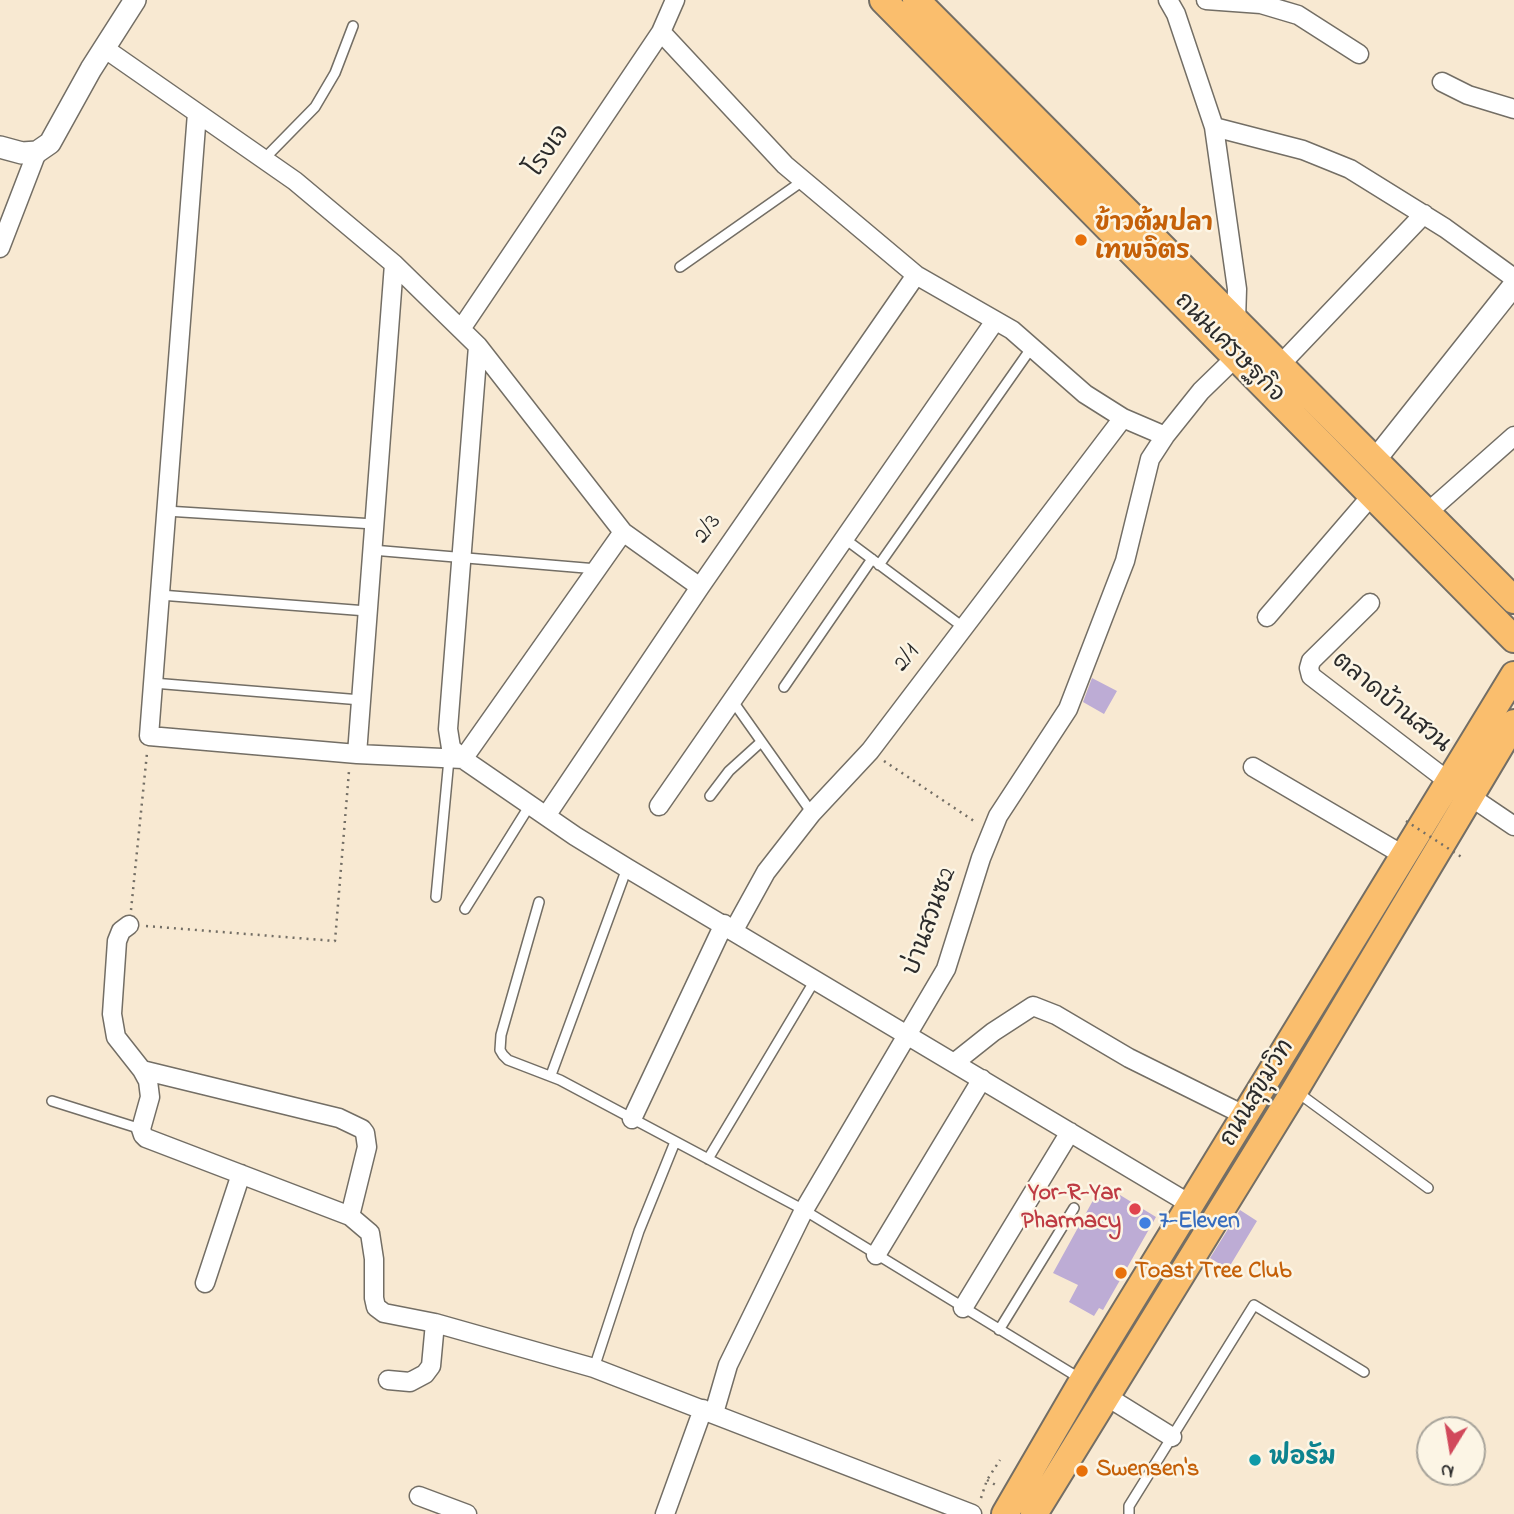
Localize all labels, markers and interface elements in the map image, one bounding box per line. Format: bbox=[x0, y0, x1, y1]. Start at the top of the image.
street label: โรงเจ bbox=[522, 121, 578, 183]
place label: ข้าวต้มปลา เทพจิตร bbox=[1095, 212, 1213, 268]
marker: ข้าวต้มปลา เทพจิตร bbox=[1073, 232, 1089, 248]
street label: ถนนเศรษฐกิจ bbox=[1167, 288, 1289, 410]
street label: 2/3 bbox=[689, 510, 729, 550]
street label: 2/1 bbox=[888, 640, 928, 678]
street label: ตลาดบ้านสวน bbox=[1325, 647, 1455, 761]
street label: บ่านสวนซ2 bbox=[899, 865, 965, 979]
street label: ถนนสุขุมวิท bbox=[1216, 1035, 1302, 1153]
place label: Yor-R-Yar Pharmacy bbox=[1021, 1181, 1121, 1237]
marker: Yor-R-Yar Pharmacy bbox=[1127, 1201, 1143, 1217]
place label: 7-Eleven bbox=[1159, 1209, 1240, 1237]
marker: 7-Eleven bbox=[1137, 1215, 1153, 1231]
place label: Toast Tree Club bbox=[1135, 1259, 1292, 1287]
marker: Toast Tree Club bbox=[1113, 1265, 1129, 1281]
north arrow bbox=[1416, 1416, 1486, 1486]
place label: ฟอรัม bbox=[1269, 1446, 1336, 1474]
marker: ฟอรัม bbox=[1247, 1452, 1263, 1468]
text: N bbox=[1438, 1456, 1456, 1485]
place label: Swensen's bbox=[1096, 1457, 1199, 1485]
marker: Swensen's bbox=[1074, 1463, 1090, 1479]

